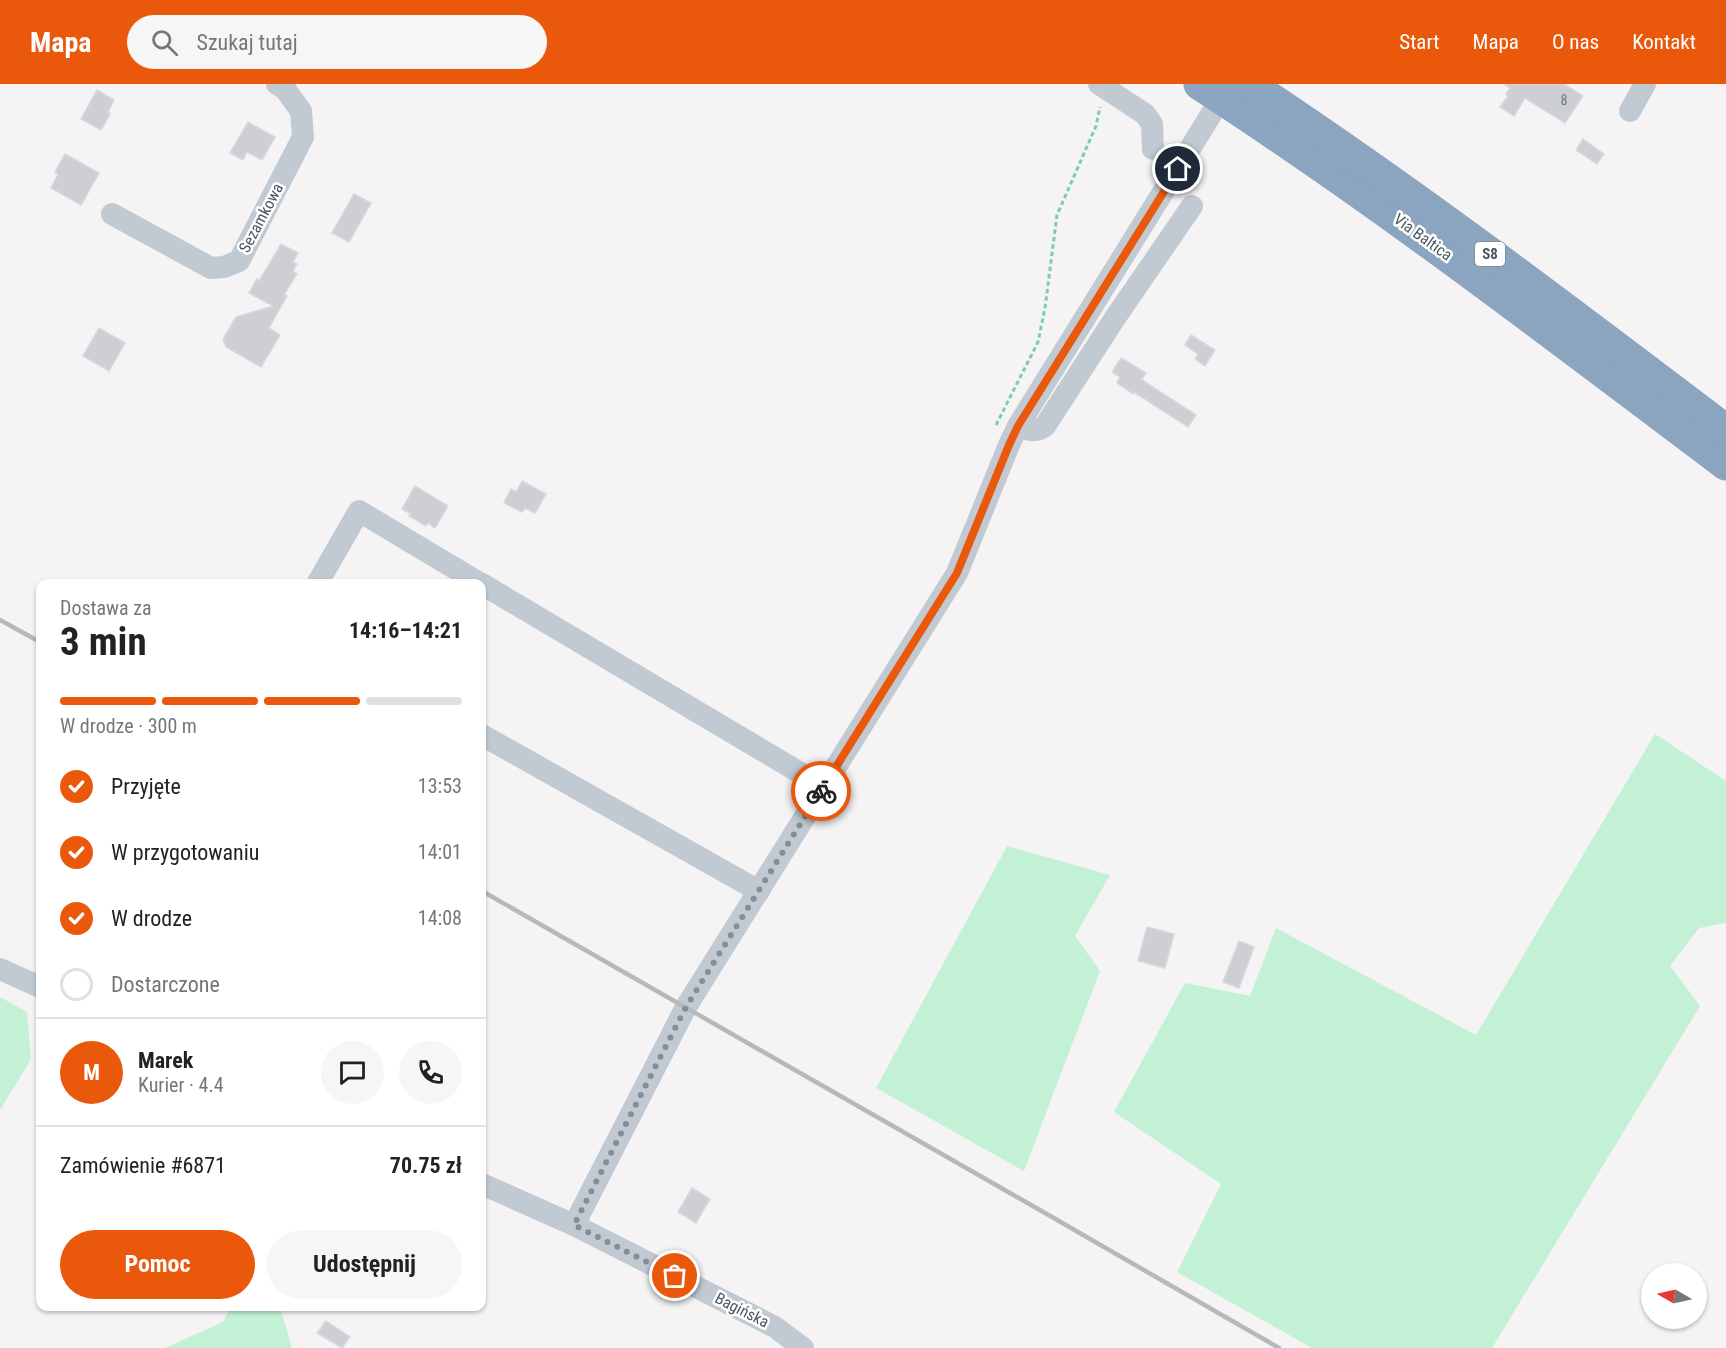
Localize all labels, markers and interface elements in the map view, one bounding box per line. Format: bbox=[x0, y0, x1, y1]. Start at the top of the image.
search box bbox=[127, 15, 547, 69]
text: Mapa bbox=[30, 26, 91, 59]
icon: search bbox=[148, 26, 181, 59]
text: Szukaj tutaj bbox=[196, 30, 298, 55]
text: Start bbox=[1399, 30, 1440, 54]
text: Mapa bbox=[1473, 30, 1519, 54]
text: O nas bbox=[1552, 30, 1599, 54]
text: Kontakt bbox=[1632, 30, 1696, 54]
house number: 8 bbox=[1561, 92, 1568, 108]
pin bbox=[1152, 143, 1203, 194]
icon: home bbox=[1161, 152, 1194, 185]
street label: Sezamkowa bbox=[235, 180, 287, 256]
street label: Via Baltica bbox=[1390, 209, 1456, 265]
road number: S8 bbox=[1475, 242, 1505, 266]
text: Dostawa za bbox=[60, 596, 152, 620]
text: 14:16–14:21 bbox=[349, 618, 462, 643]
text: 3 min bbox=[60, 619, 147, 665]
text: W drodze · 300 m bbox=[60, 714, 197, 738]
courier bbox=[791, 761, 851, 821]
icon: check bbox=[60, 770, 93, 803]
text: Przyjęte bbox=[111, 774, 181, 799]
text: 13:53 bbox=[418, 774, 462, 798]
icon: bike bbox=[805, 775, 838, 808]
icon: check bbox=[60, 836, 93, 869]
text: W przygotowaniu bbox=[111, 840, 259, 865]
text: 14:01 bbox=[418, 840, 462, 864]
icon: check bbox=[60, 902, 93, 935]
text: W drodze bbox=[111, 906, 192, 931]
text: 14:08 bbox=[418, 906, 462, 930]
text: Dostarczone bbox=[111, 972, 220, 997]
button: chat bbox=[321, 1041, 384, 1104]
button: phone bbox=[399, 1041, 462, 1104]
text: Marek bbox=[138, 1048, 193, 1073]
text: M bbox=[83, 1060, 100, 1085]
text: Kurier · 4.4 bbox=[138, 1073, 224, 1097]
text: Zamówienie #6871 bbox=[60, 1153, 226, 1178]
text: 70.75 zł bbox=[390, 1153, 462, 1178]
button: Pomoc bbox=[60, 1230, 255, 1299]
button: Udostępnij bbox=[267, 1230, 462, 1299]
pin bbox=[649, 1250, 700, 1301]
icon: bag bbox=[658, 1259, 691, 1292]
north arrow bbox=[1641, 1263, 1707, 1329]
map controls bbox=[1641, 1263, 1707, 1329]
street label: Bagińska bbox=[712, 1288, 772, 1332]

